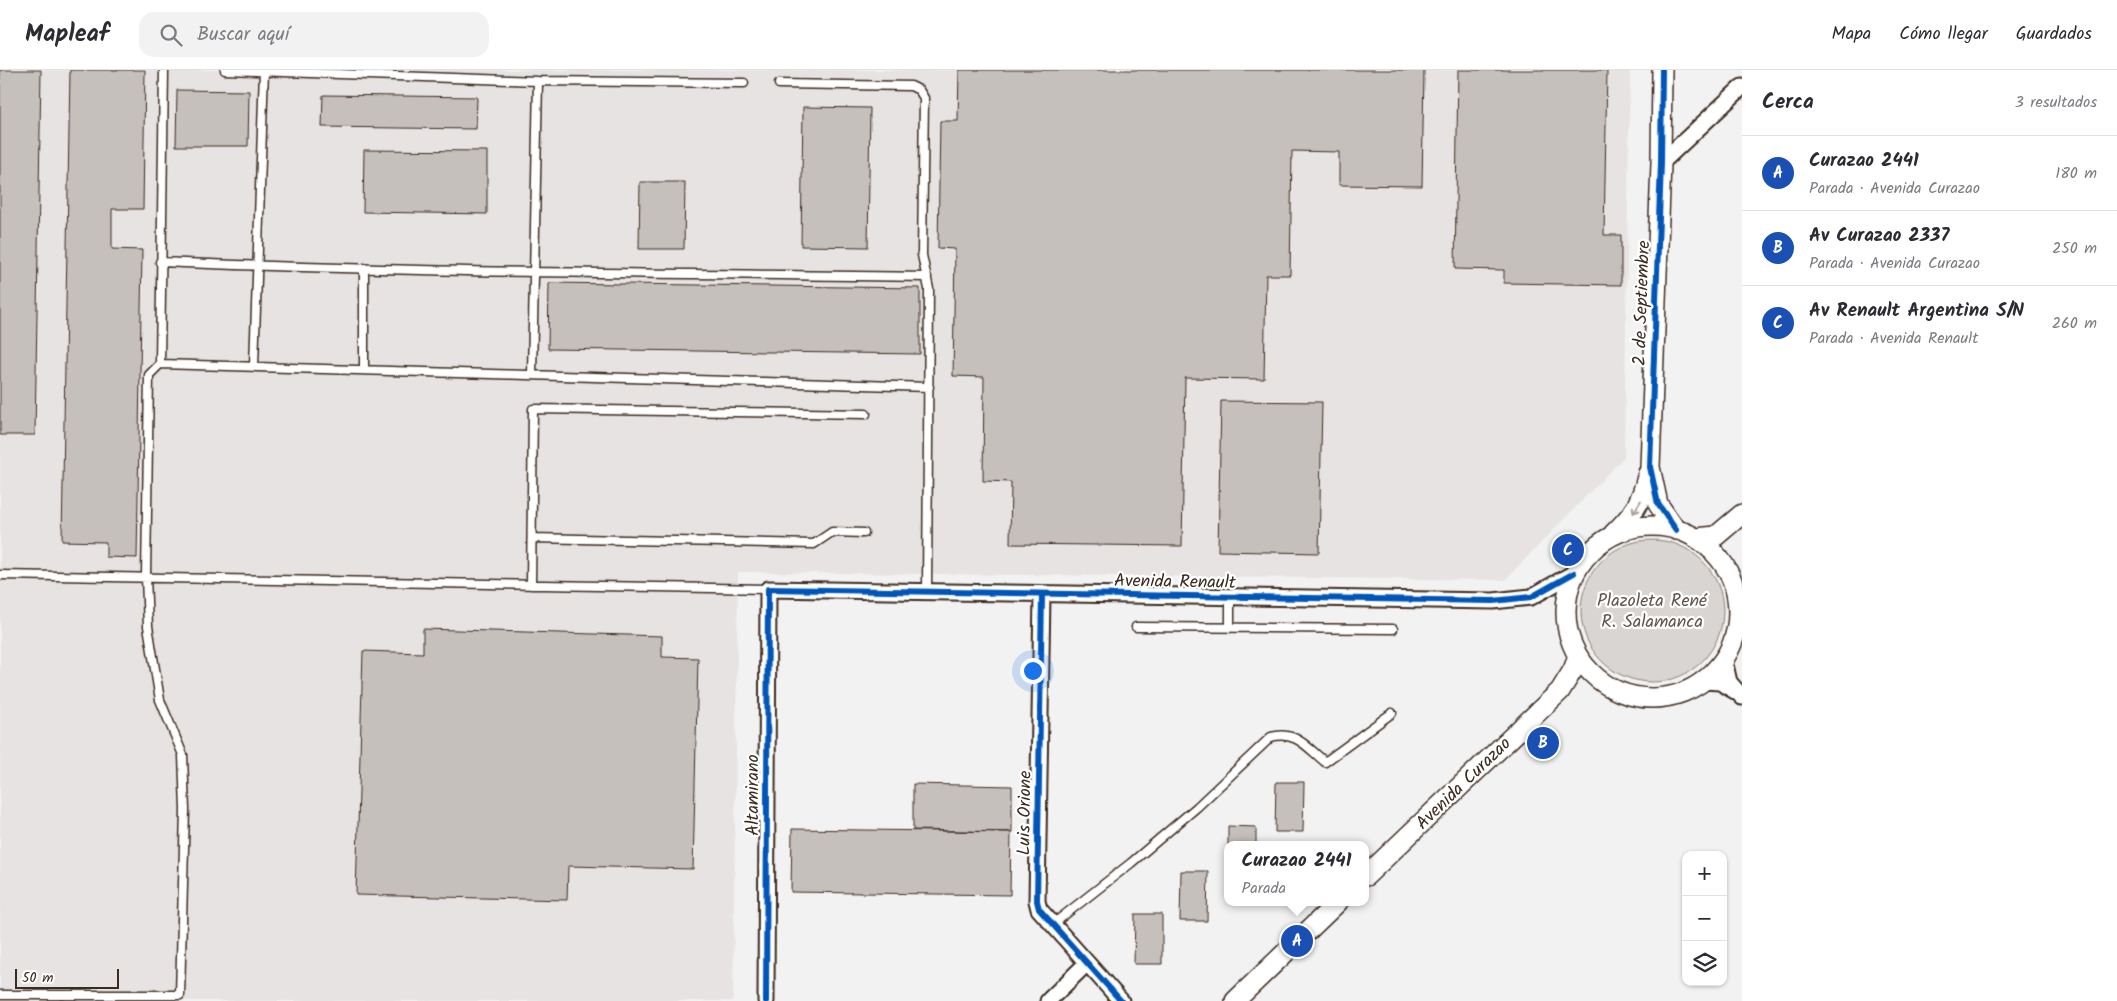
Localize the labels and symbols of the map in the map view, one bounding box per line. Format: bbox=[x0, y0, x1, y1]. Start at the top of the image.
street label: 2 de Septiembre bbox=[1626, 240, 1659, 366]
one-way arrow bbox=[1631, 499, 1641, 513]
pin: C bbox=[1552, 531, 1584, 569]
street label: Avenida Renault bbox=[1114, 567, 1237, 598]
park label: Plazoleta René R. Salamanca bbox=[1597, 587, 1708, 637]
your location bbox=[1020, 658, 1046, 684]
pin: B bbox=[1527, 724, 1559, 762]
street label: Avenida Curazao bbox=[1410, 731, 1519, 837]
street label: Altamirano bbox=[739, 754, 768, 836]
street label: Luis Orione bbox=[1010, 770, 1041, 856]
pin: A bbox=[1281, 922, 1313, 960]
scale bar bbox=[15, 966, 119, 989]

